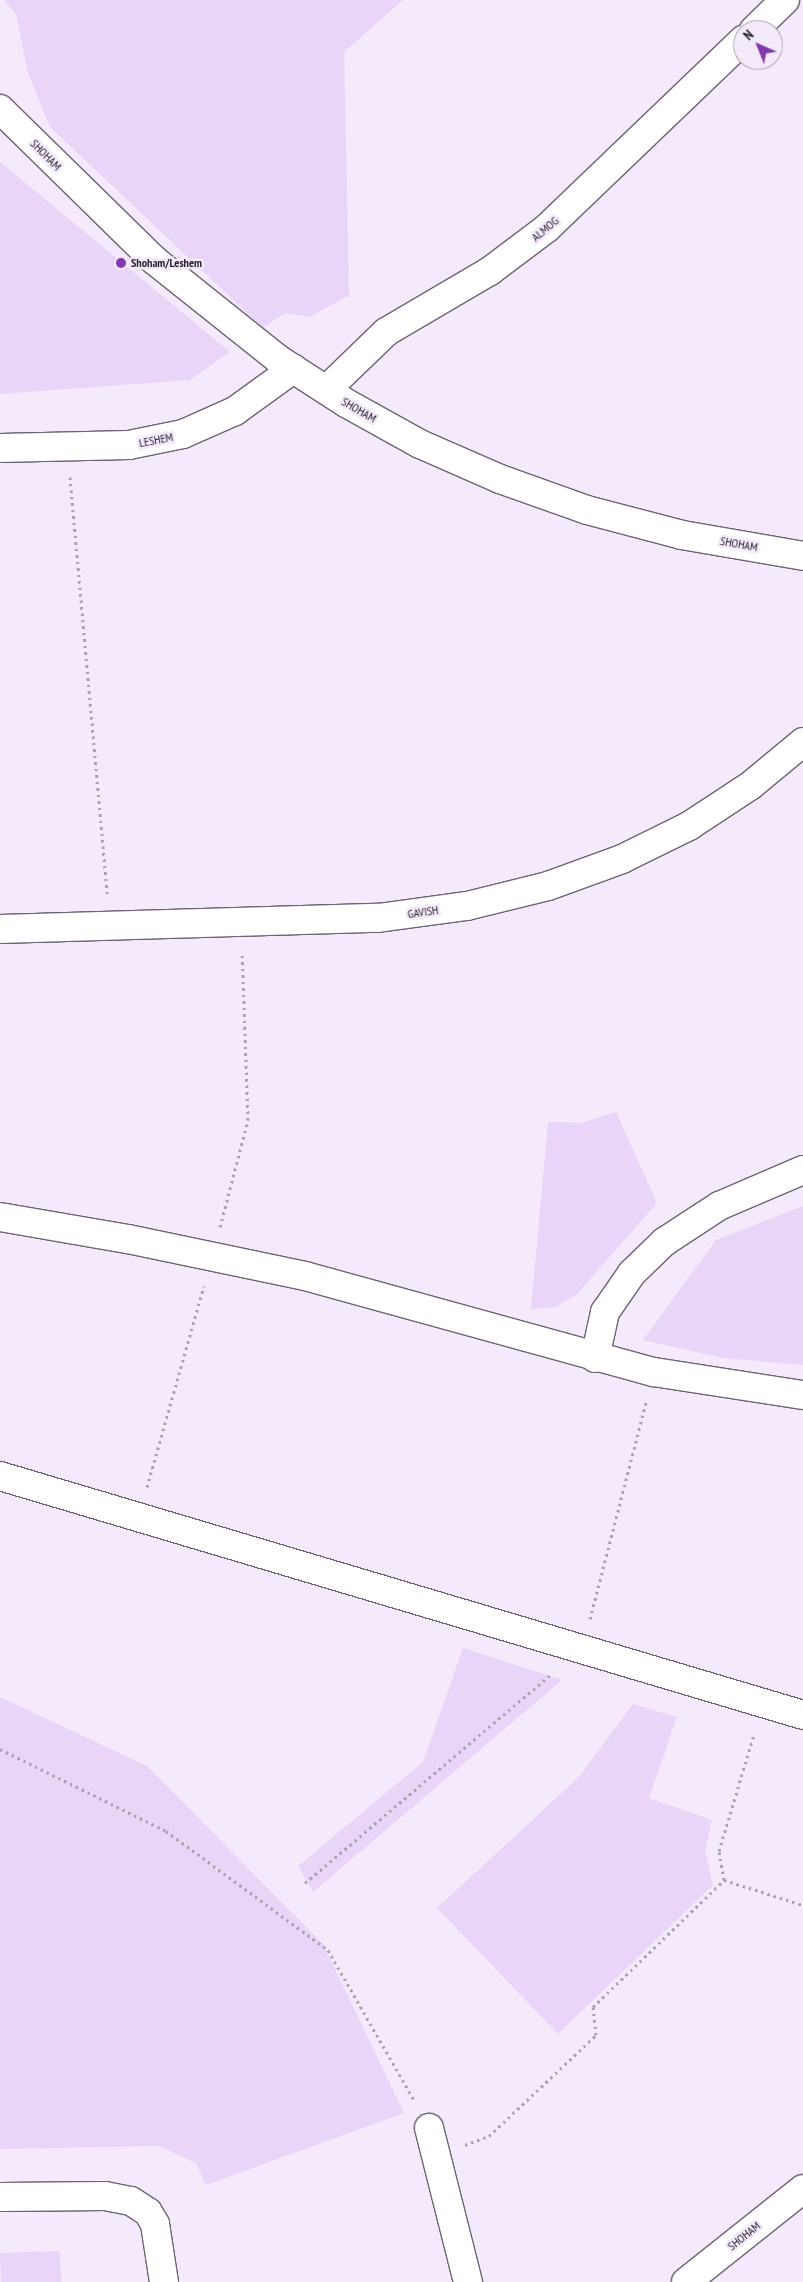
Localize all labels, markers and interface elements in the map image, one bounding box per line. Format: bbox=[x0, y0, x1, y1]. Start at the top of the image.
north arrow bbox=[733, 20, 783, 70]
text: N bbox=[739, 26, 757, 44]
street label: SHOHAM bbox=[28, 137, 64, 173]
street label: ALMOG bbox=[529, 214, 561, 244]
place label: Shoham/Leshem bbox=[131, 256, 202, 270]
marker: Shoham/Leshem bbox=[115, 257, 127, 269]
street label: SHOHAM bbox=[339, 394, 379, 426]
street label: LESHEM bbox=[138, 430, 174, 450]
street label: SHOHAM bbox=[719, 534, 759, 554]
street label: GAVISH bbox=[407, 903, 439, 921]
street label: SHOHAM bbox=[725, 2218, 763, 2254]

